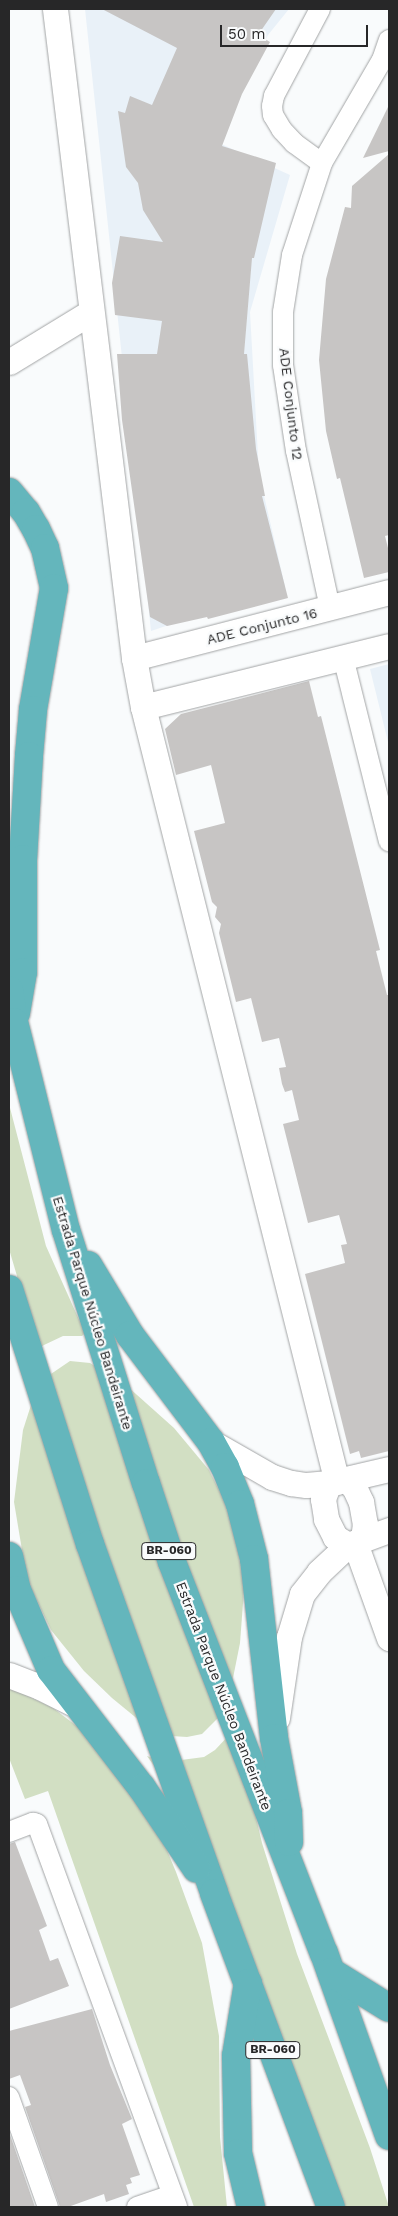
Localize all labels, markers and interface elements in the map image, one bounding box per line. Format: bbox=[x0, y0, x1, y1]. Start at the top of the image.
scale bar bbox=[223, 15, 370, 47]
text: 50 m bbox=[228, 25, 265, 43]
street label: ADE Conjunto 12 bbox=[276, 347, 306, 461]
street label: ADE Conjunto 16 bbox=[205, 604, 319, 648]
street label: Estrada Parque Núcleo Bandeirante bbox=[49, 1194, 137, 1432]
road number: BR-060 bbox=[140, 1542, 198, 1560]
street label: Estrada Parque Núcleo Bandeirante bbox=[172, 1579, 276, 1813]
road number: BR-060 bbox=[244, 2040, 302, 2060]

